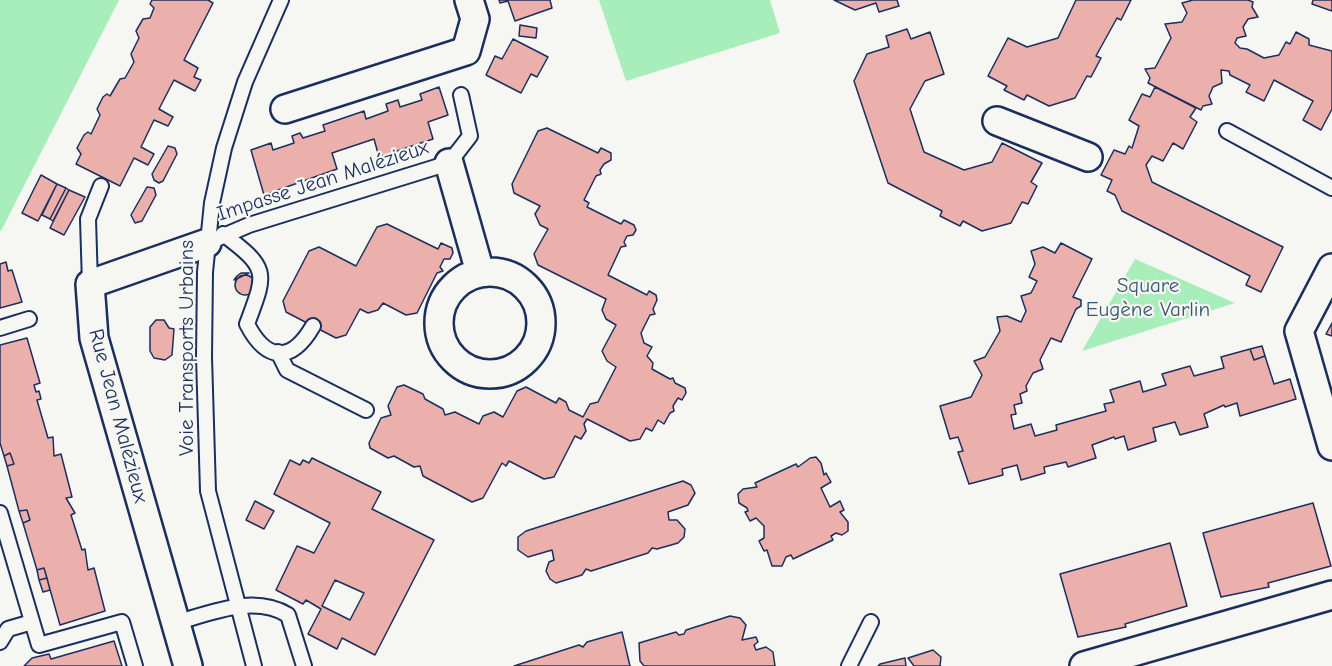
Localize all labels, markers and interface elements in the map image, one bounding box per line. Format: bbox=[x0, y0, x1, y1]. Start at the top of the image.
street label: Impasse Jean Malézieux bbox=[214, 135, 432, 227]
street label: Voie Transports Urbains bbox=[174, 240, 200, 456]
park label: Square Eugène Varlin bbox=[1086, 273, 1210, 323]
street label: Rue Jean Malézieux bbox=[83, 326, 153, 506]

